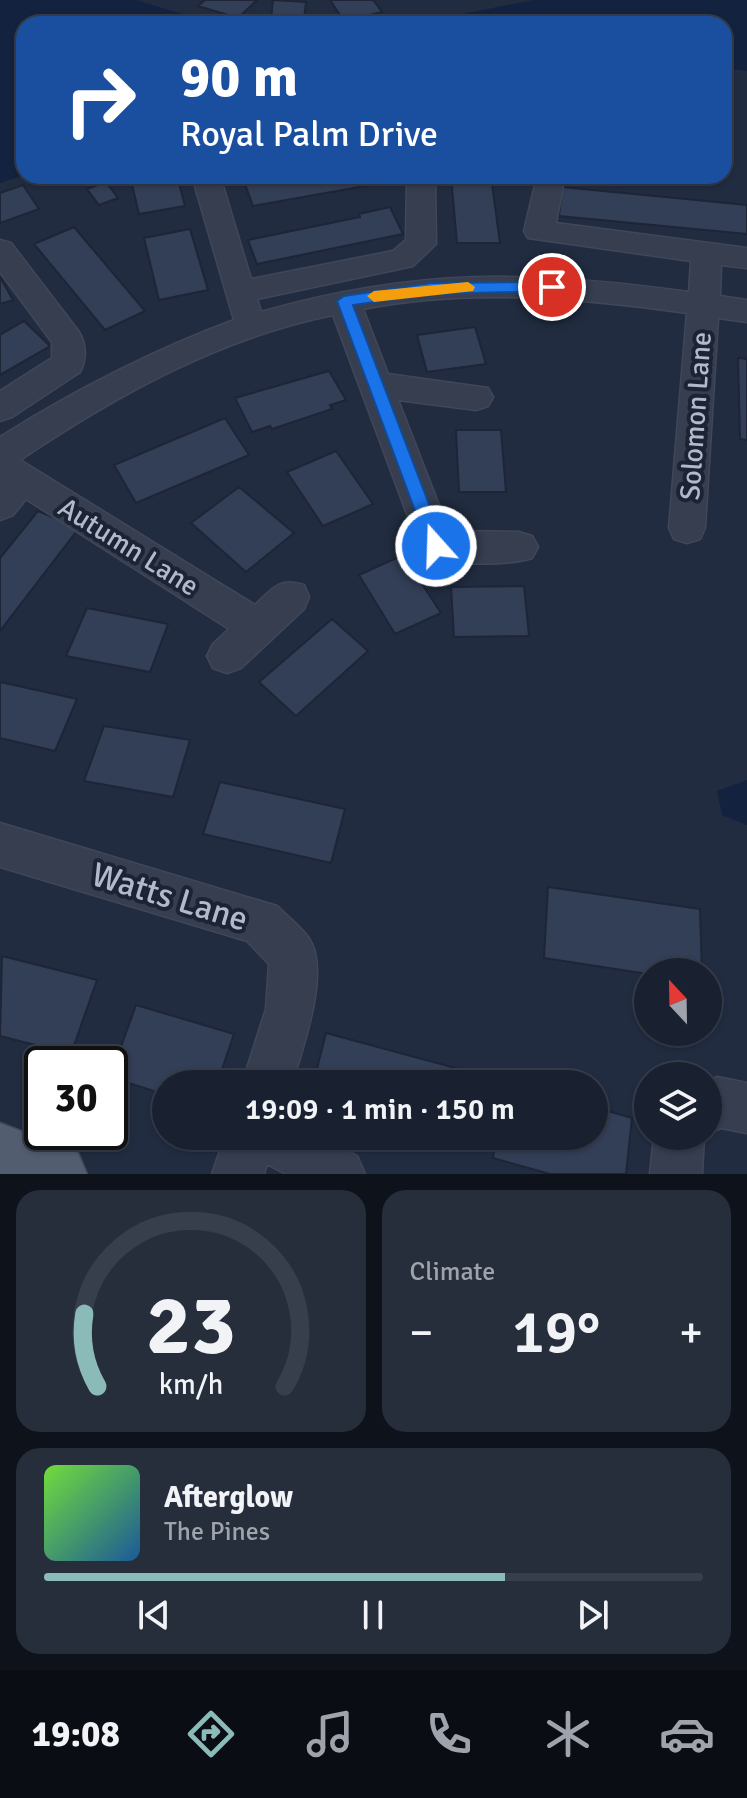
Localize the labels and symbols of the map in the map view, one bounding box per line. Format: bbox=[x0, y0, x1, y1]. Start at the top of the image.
pin bbox=[518, 253, 586, 321]
street label: Solomon Lane bbox=[673, 331, 719, 501]
street label: Autumn Lane bbox=[52, 490, 205, 603]
position arrow bbox=[394, 504, 478, 588]
street label: Watts Lane bbox=[87, 853, 253, 941]
north arrow bbox=[634, 958, 722, 1046]
speed limit sign: 30 bbox=[24, 1046, 128, 1150]

